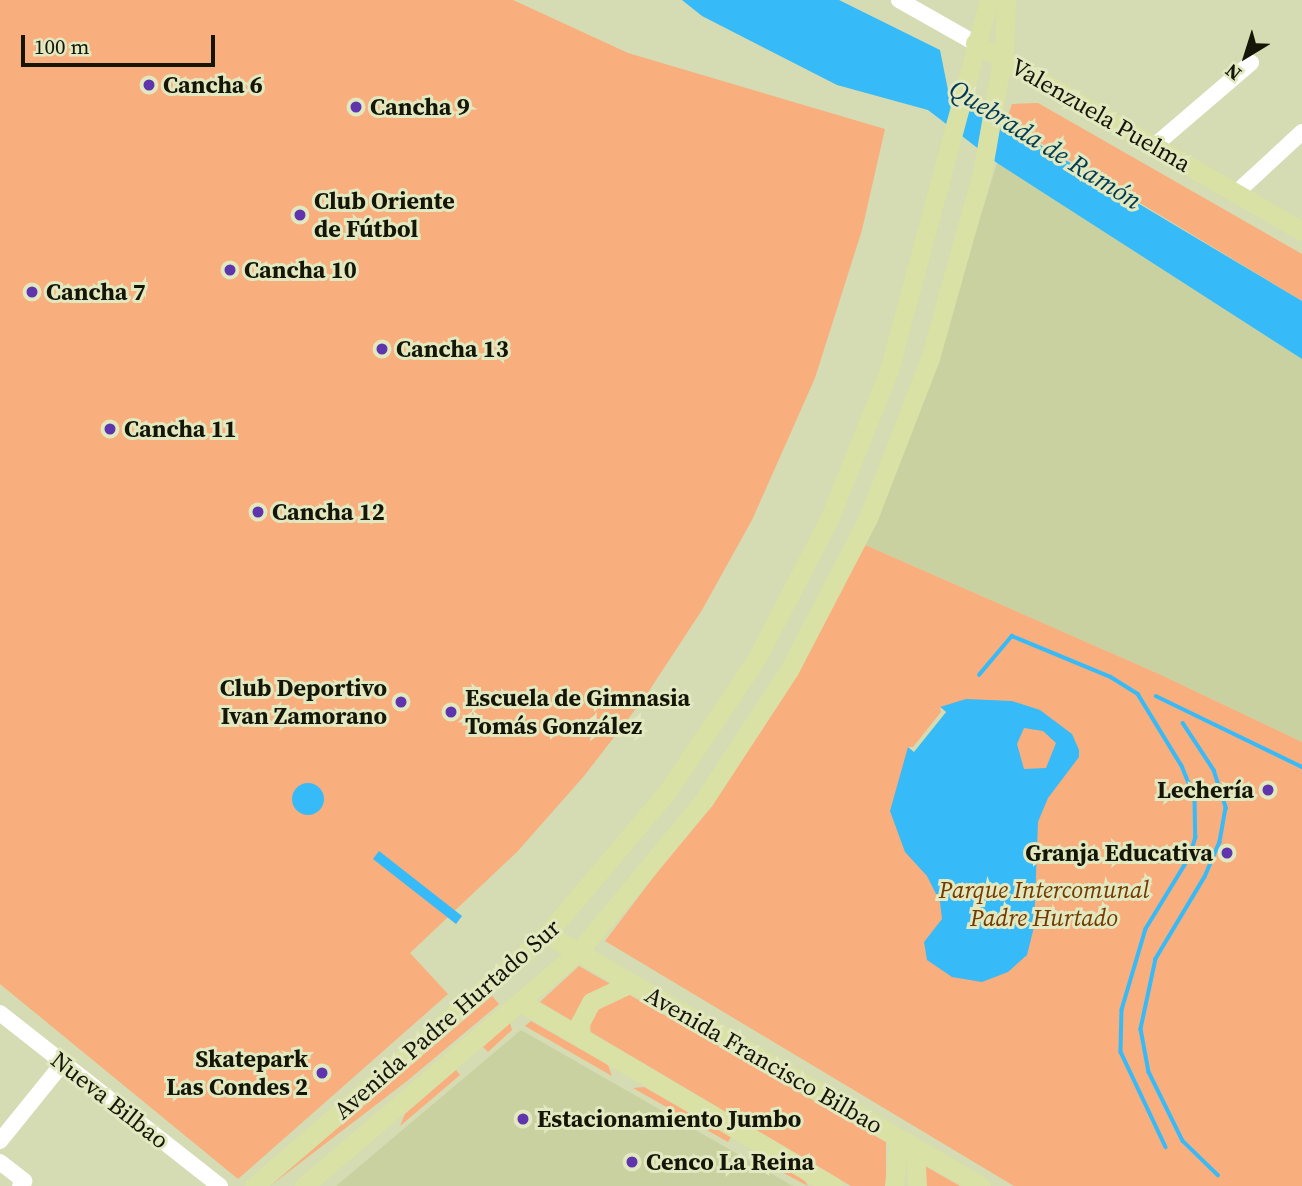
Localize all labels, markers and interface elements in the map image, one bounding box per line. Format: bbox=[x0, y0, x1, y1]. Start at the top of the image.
scale bar bbox=[24, 21, 219, 65]
north arrow bbox=[1211, 21, 1281, 91]
text: 100 m bbox=[34, 32, 89, 61]
street label: Valenzuela Puelma bbox=[1006, 52, 1196, 178]
text: N bbox=[1220, 58, 1247, 87]
place label: Cancha 6 bbox=[163, 71, 263, 99]
water label: Quebrada de Ramón bbox=[943, 73, 1147, 217]
marker: Cancha 6 bbox=[141, 77, 157, 93]
place label: Cancha 9 bbox=[370, 93, 470, 121]
marker: Cancha 9 bbox=[348, 99, 364, 115]
place label: Club Oriente de Fútbol bbox=[314, 187, 455, 243]
marker: Club Oriente de Fútbol bbox=[292, 207, 308, 223]
place label: Cancha 10 bbox=[244, 256, 357, 284]
marker: Cancha 10 bbox=[222, 262, 238, 278]
place label: Cancha 7 bbox=[46, 278, 146, 306]
marker: Cancha 7 bbox=[24, 284, 40, 300]
place label: Cancha 13 bbox=[396, 335, 509, 363]
marker: Cancha 13 bbox=[374, 341, 390, 357]
place label: Cancha 11 bbox=[124, 415, 237, 443]
marker: Cancha 11 bbox=[102, 421, 118, 437]
place label: Cancha 12 bbox=[272, 498, 385, 526]
marker: Cancha 12 bbox=[250, 504, 266, 520]
place label: Club Deportivo Ivan Zamorano bbox=[220, 674, 387, 730]
place label: Escuela de Gimnasia Tomás González bbox=[465, 684, 690, 740]
marker: Club Deportivo Ivan Zamorano bbox=[393, 694, 409, 710]
marker: Escuela de Gimnasia Tomás González bbox=[443, 704, 459, 720]
place label: Lechería bbox=[1157, 776, 1254, 804]
marker: Lechería bbox=[1260, 782, 1276, 798]
place label: Granja Educativa bbox=[1025, 839, 1213, 867]
marker: Granja Educativa bbox=[1219, 845, 1235, 861]
park label: Parque Intercomunal Padre Hurtado bbox=[939, 876, 1149, 932]
street label: Avenida Padre Hurtado Sur bbox=[328, 913, 566, 1125]
street label: Avenida Francisco Bilbao bbox=[640, 980, 888, 1140]
street label: Nueva Bilbao bbox=[46, 1045, 174, 1155]
place label: Skatepark Las Condes 2 bbox=[166, 1045, 308, 1101]
marker: Skatepark Las Condes 2 bbox=[314, 1065, 330, 1081]
place label: Estacionamiento Jumbo bbox=[537, 1105, 801, 1133]
marker: Estacionamiento Jumbo bbox=[515, 1111, 531, 1127]
place label: Cenco La Reina bbox=[646, 1148, 814, 1176]
marker: Cenco La Reina bbox=[624, 1154, 640, 1170]

